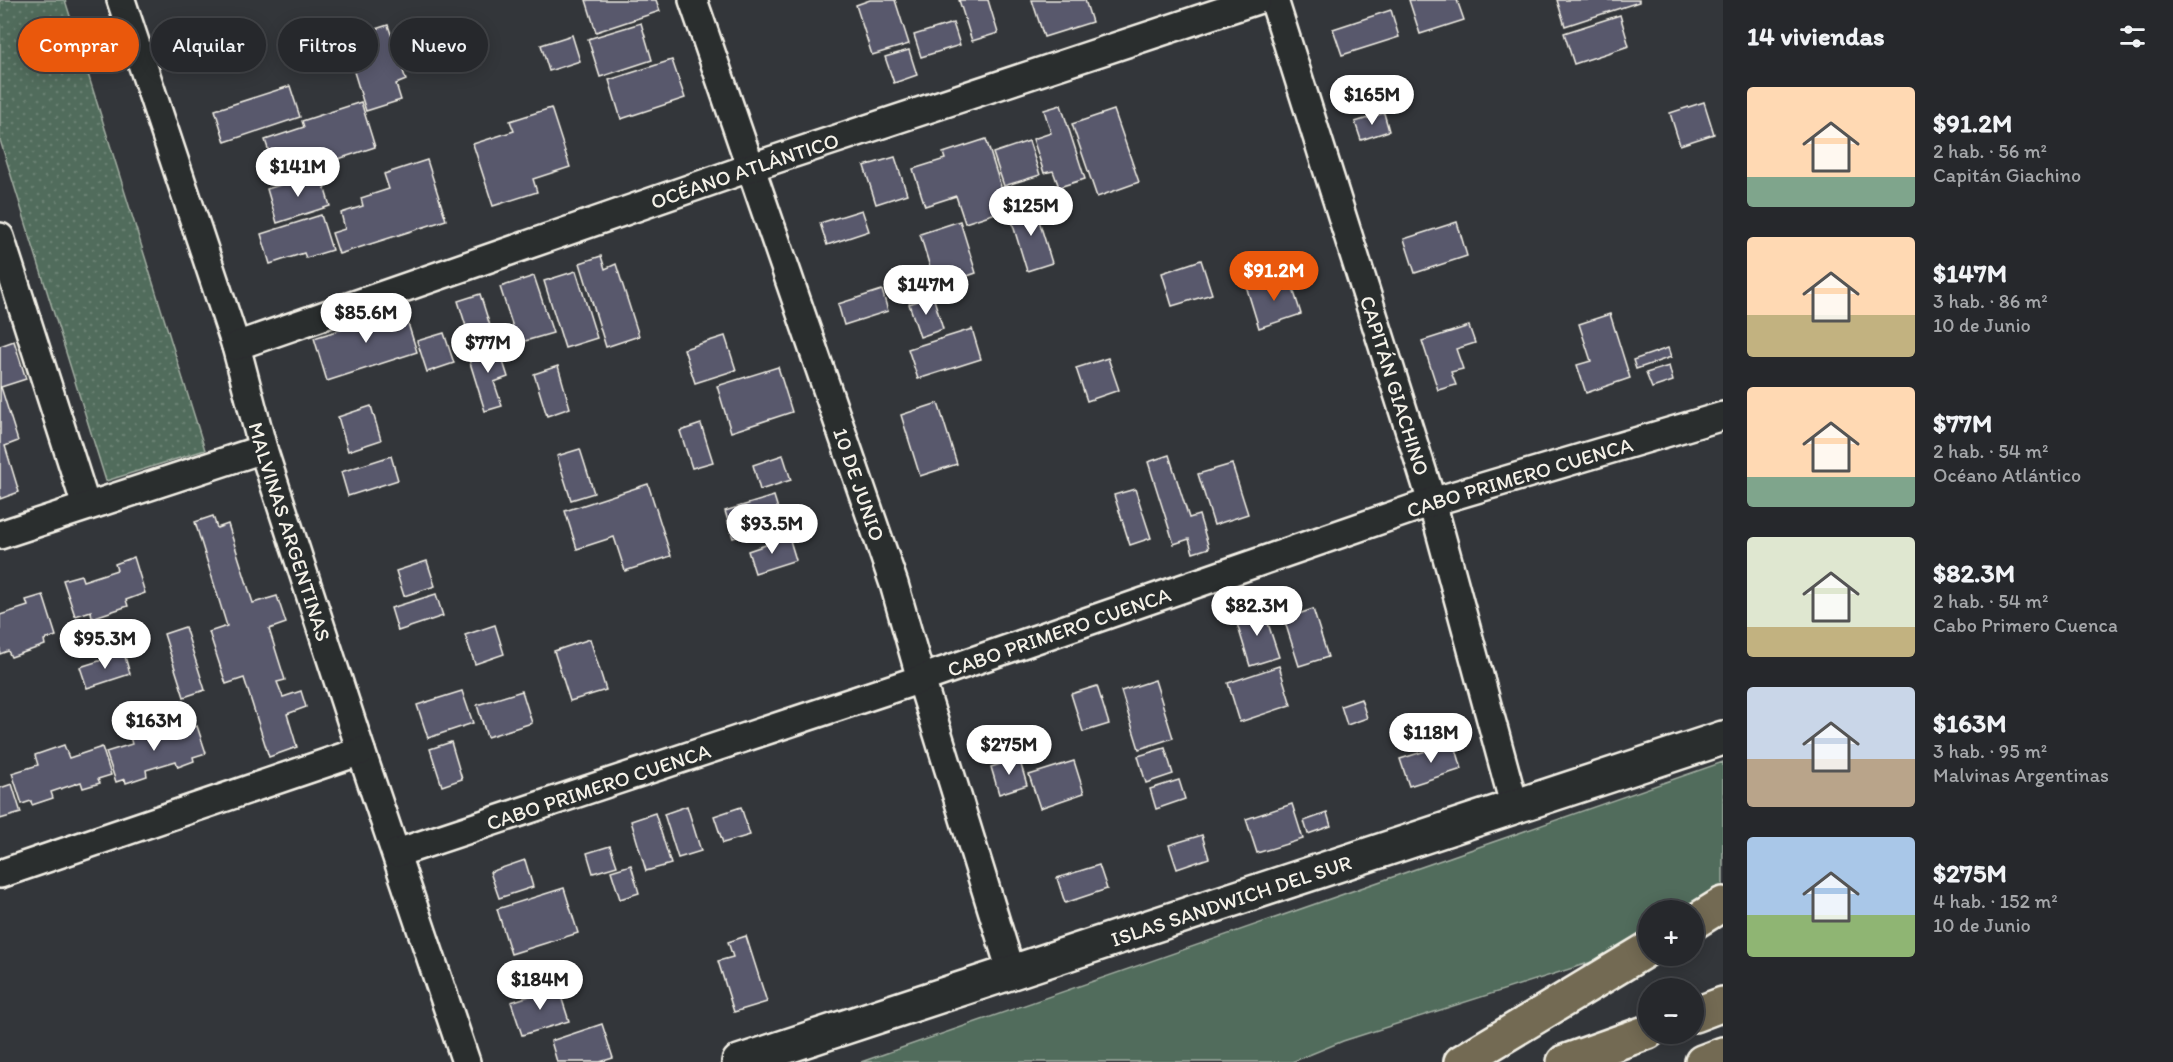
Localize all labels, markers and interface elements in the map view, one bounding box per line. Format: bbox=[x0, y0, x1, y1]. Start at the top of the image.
chip: Comprar bbox=[18, 18, 139, 72]
chip: Alquilar bbox=[151, 18, 266, 72]
chip: Filtros bbox=[278, 18, 378, 72]
chip: Nuevo bbox=[390, 18, 488, 72]
text: 14 viviendas bbox=[1747, 20, 1885, 52]
icon: filters bbox=[2116, 20, 2149, 53]
pin: $165M bbox=[1330, 75, 1414, 126]
text: $165M bbox=[1344, 82, 1400, 106]
text: $91.2M bbox=[1933, 107, 2012, 139]
icon: home bbox=[1795, 111, 1867, 183]
street label: OCÉANO ATLÁNTICO bbox=[647, 127, 842, 214]
text: 2 hab. · 56 m² bbox=[1933, 139, 2047, 163]
pin: $141M bbox=[256, 147, 340, 198]
text: $141M bbox=[270, 154, 326, 178]
text: Capitán Giachino bbox=[1933, 163, 2081, 187]
pin: $125M bbox=[989, 186, 1073, 237]
text: $125M bbox=[1003, 193, 1059, 217]
pin: $91.2M bbox=[1225, 251, 1323, 302]
text: $147M bbox=[1933, 257, 2007, 289]
text: $91.2M bbox=[1243, 258, 1305, 282]
icon: home bbox=[1795, 261, 1867, 333]
pin: $147M bbox=[884, 265, 968, 316]
text: $147M bbox=[897, 272, 955, 296]
text: 3 hab. · 86 m² bbox=[1933, 289, 2048, 313]
street label: CAPITÁN GIACHINO bbox=[1355, 292, 1435, 478]
pin: $85.6M bbox=[317, 293, 415, 344]
text: $85.6M bbox=[335, 300, 397, 324]
text: 10 de Junio bbox=[1933, 313, 2031, 337]
pin: $77M bbox=[452, 323, 524, 374]
text: $77M bbox=[465, 330, 511, 354]
text: $77M bbox=[1933, 407, 1992, 439]
icon: home bbox=[1795, 411, 1867, 483]
street label: MALVINAS ARGENTINAS bbox=[244, 419, 337, 644]
street label: 10 DE JUNIO bbox=[829, 424, 891, 544]
street label: CABO PRIMERO CUENCA bbox=[1403, 431, 1636, 522]
text: 2 hab. · 54 m² bbox=[1933, 439, 2048, 463]
text: Océano Atlántico bbox=[1933, 463, 2081, 487]
pin: $93.5M bbox=[723, 504, 821, 555]
text: $93.5M bbox=[741, 511, 803, 535]
text: $82.3M bbox=[1933, 557, 2015, 589]
icon: home bbox=[1795, 561, 1867, 633]
street label: CABO PRIMERO CUENCA bbox=[944, 581, 1174, 681]
pin: $82.3M bbox=[1208, 586, 1306, 637]
text: 2 hab. · 54 m² bbox=[1933, 589, 2048, 613]
text: $82.3M bbox=[1225, 593, 1289, 617]
text: Cabo Primero Cuenca bbox=[1933, 613, 2118, 637]
pin: $95.3M bbox=[56, 619, 154, 670]
text: $95.3M bbox=[74, 626, 136, 650]
pin: $163M bbox=[112, 701, 196, 752]
text: $163M bbox=[1933, 707, 2007, 739]
text: $163M bbox=[126, 708, 182, 732]
icon: home bbox=[1795, 711, 1867, 783]
pin: $118M bbox=[1389, 713, 1473, 764]
text: $118M bbox=[1403, 720, 1459, 744]
pin: $275M bbox=[967, 725, 1051, 776]
text: $275M bbox=[981, 732, 1037, 756]
street label: CABO PRIMERO CUENCA bbox=[483, 737, 714, 835]
text: 3 hab. · 95 m² bbox=[1933, 739, 2047, 763]
text: Malvinas Argentinas bbox=[1933, 763, 2109, 787]
street label: ISLAS SANDWICH DEL SUR bbox=[1108, 849, 1354, 951]
text: $275M bbox=[1933, 857, 2007, 889]
icon: home bbox=[1795, 861, 1867, 933]
text: 4 hab. · 152 m² bbox=[1933, 889, 2058, 913]
map controls bbox=[1638, 900, 1704, 1044]
button: + bbox=[1638, 900, 1704, 966]
text: 10 de Junio bbox=[1933, 913, 2031, 937]
pin: $184M bbox=[498, 960, 582, 1011]
text: $184M bbox=[511, 967, 569, 991]
button: − bbox=[1638, 978, 1704, 1044]

